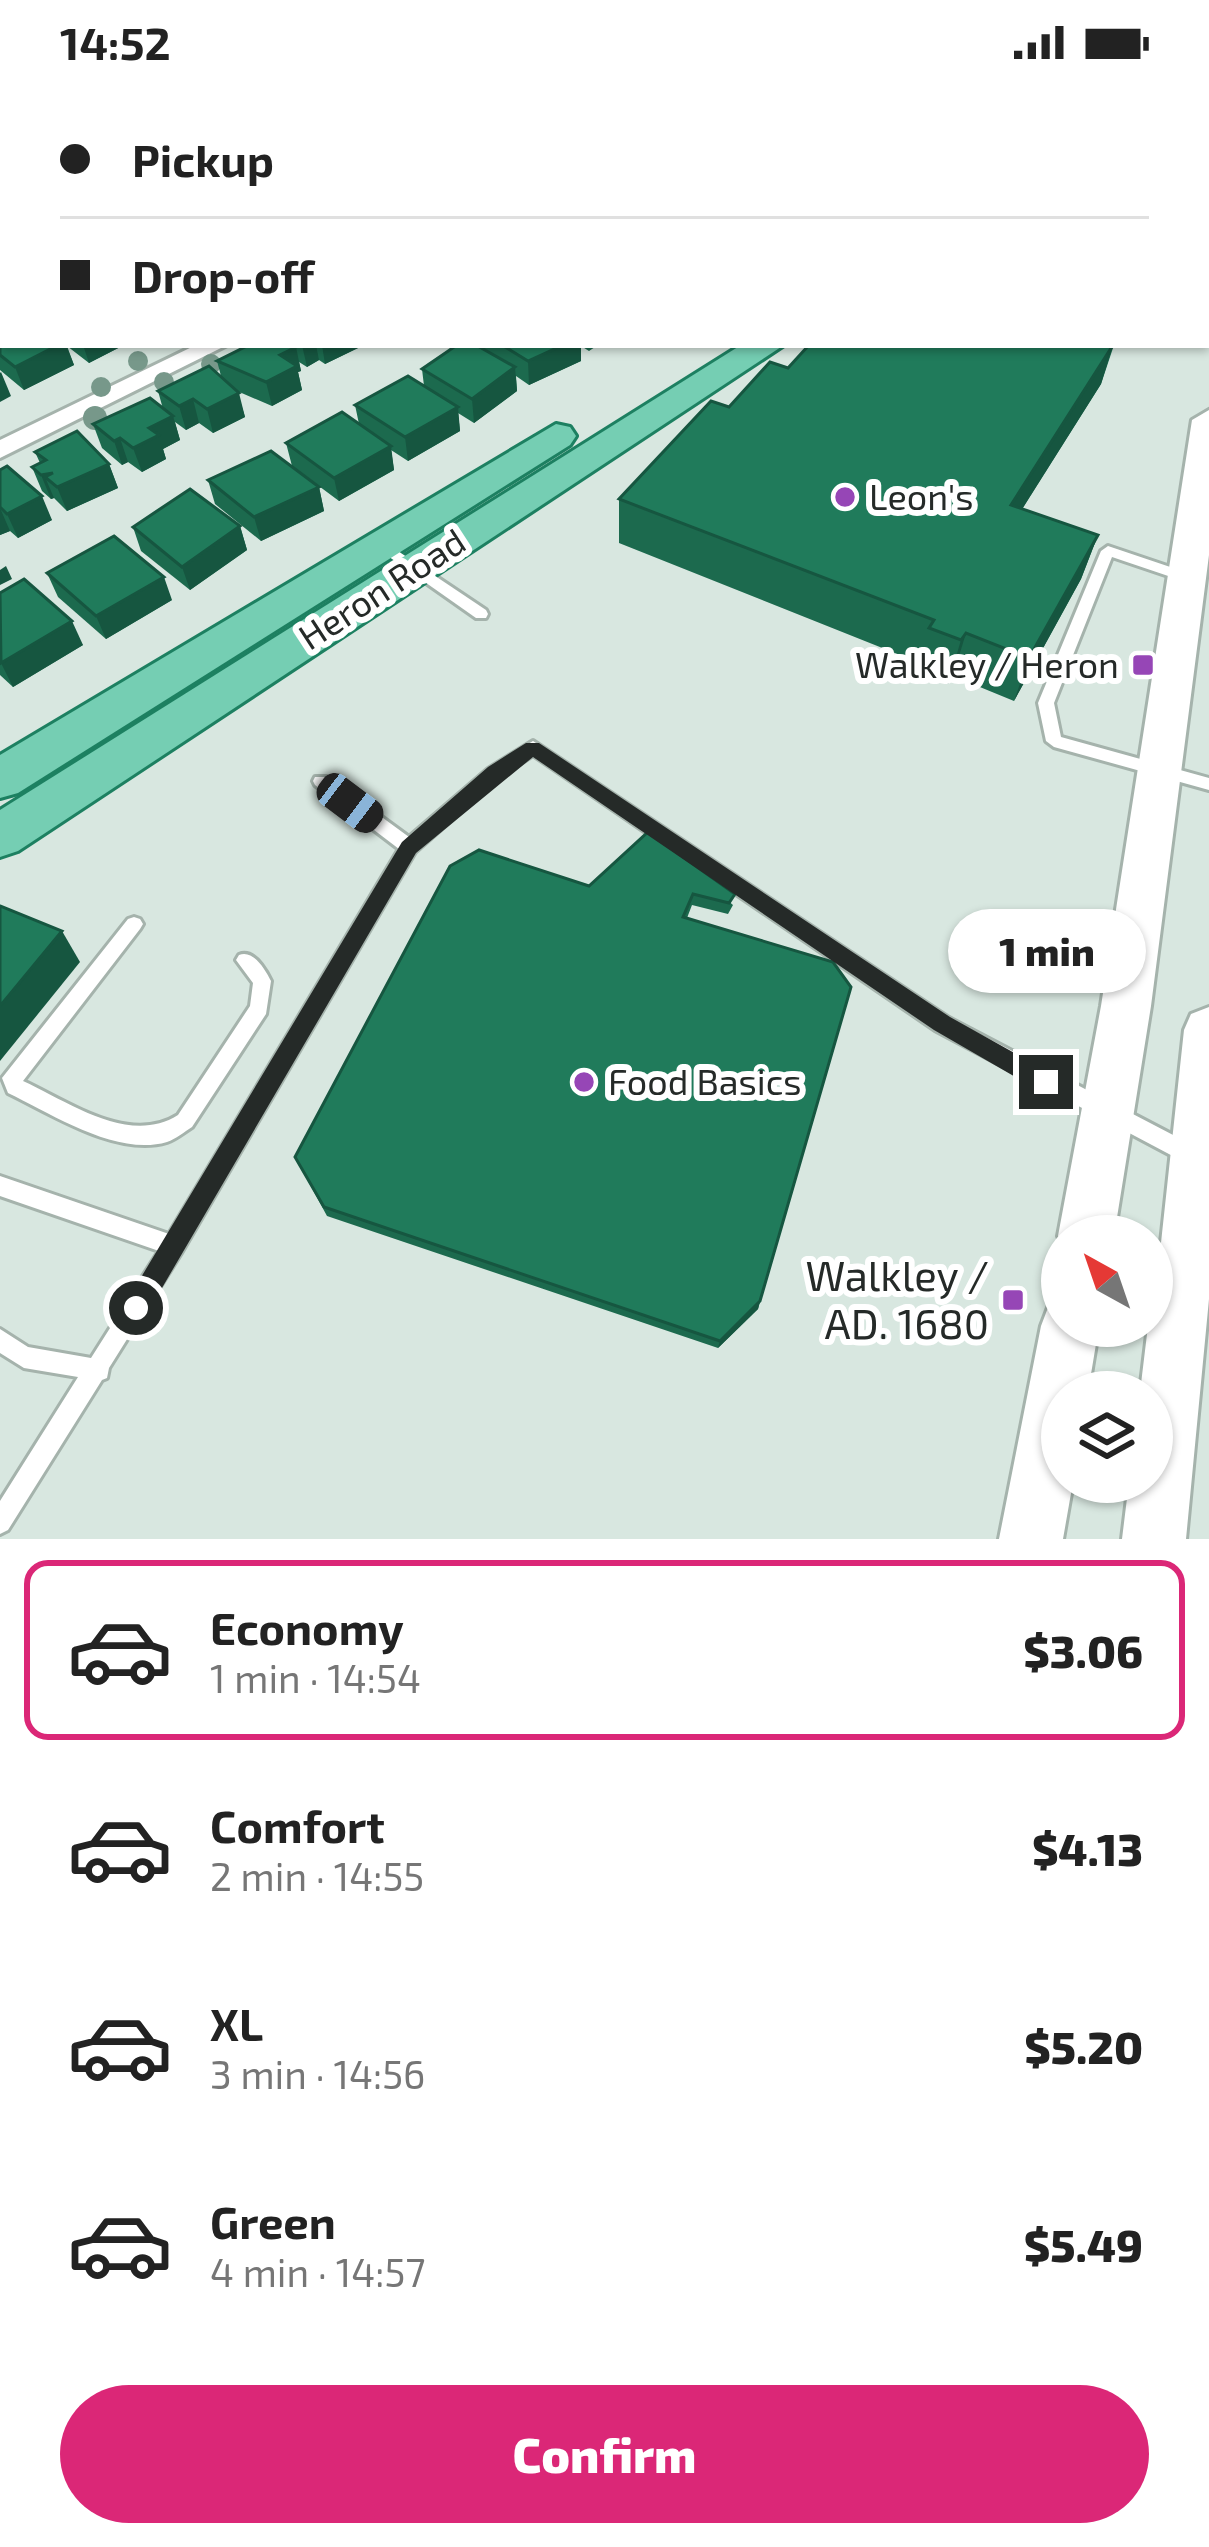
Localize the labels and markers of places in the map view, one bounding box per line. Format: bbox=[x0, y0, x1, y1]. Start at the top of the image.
place label: Leon's bbox=[869, 474, 974, 517]
marker: Leon's bbox=[832, 484, 858, 510]
place label: Walkley / Heron bbox=[855, 642, 1119, 685]
marker: Walkley / Heron bbox=[1130, 652, 1156, 678]
place label: Food Basics bbox=[608, 1059, 802, 1102]
marker: Food Basics bbox=[571, 1069, 597, 1095]
place label: Walkley / AD. 1680 bbox=[806, 1249, 989, 1347]
marker: Walkley / AD. 1680 bbox=[1000, 1287, 1026, 1313]

